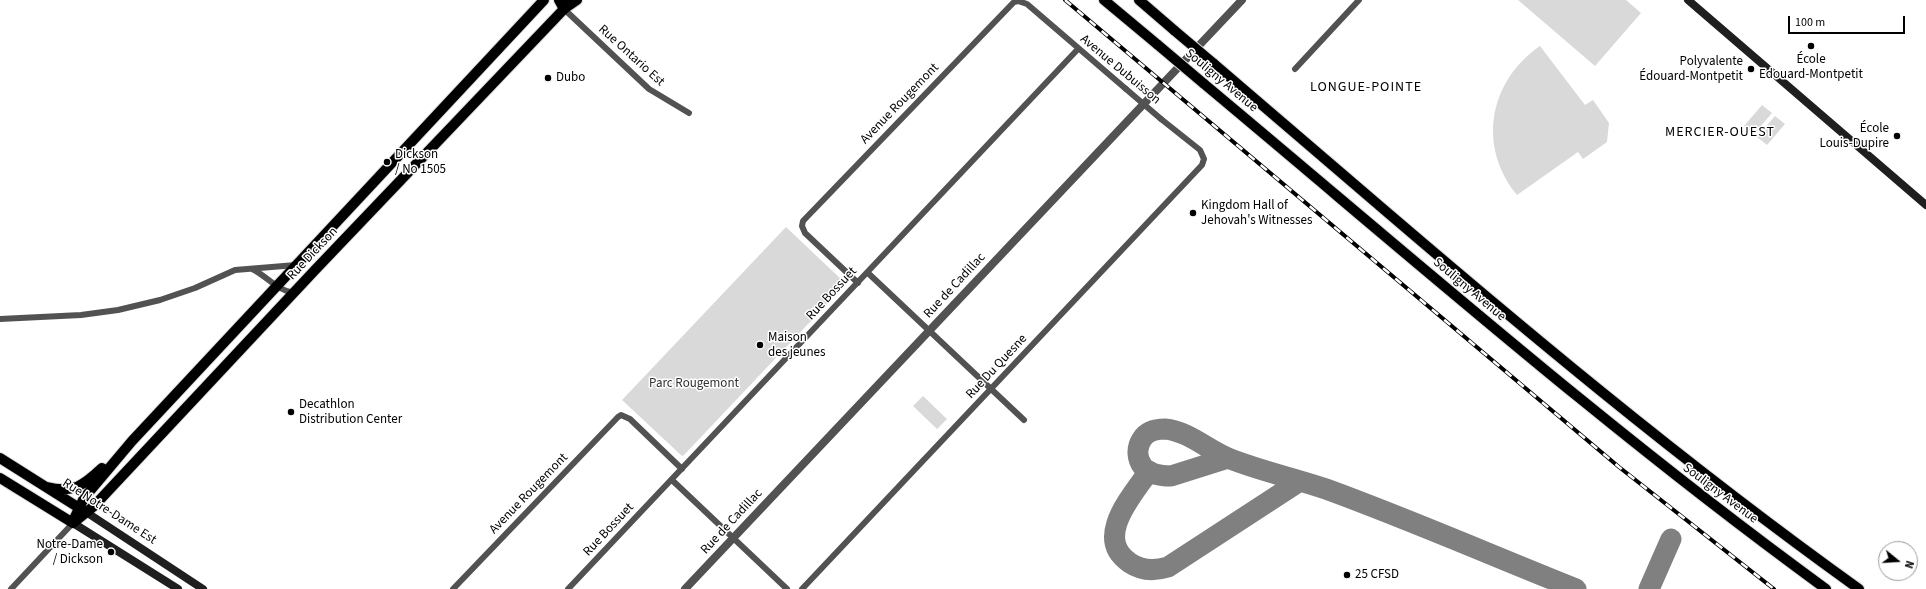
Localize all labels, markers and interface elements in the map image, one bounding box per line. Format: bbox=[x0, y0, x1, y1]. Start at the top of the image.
scale bar bbox=[1790, 8, 1907, 34]
text: 100 m bbox=[1795, 14, 1825, 31]
street label: Rue Ontario Est bbox=[595, 22, 667, 90]
street label: Avenue Dubuisson bbox=[1077, 32, 1163, 108]
marker: École Edouard-Montpetit bbox=[1806, 41, 1816, 51]
street label: Souligny Avenue bbox=[1182, 46, 1260, 116]
place label: École Edouard-Montpetit bbox=[1759, 52, 1863, 83]
place label: Polyvalente Édouard-Montpetit bbox=[1639, 54, 1743, 85]
street label: Avenue Rougemont bbox=[858, 60, 942, 148]
marker: Polyvalente Édouard-Montpetit bbox=[1746, 64, 1756, 74]
place label: Dubo bbox=[556, 70, 585, 86]
marker: Dubo bbox=[543, 73, 553, 83]
district label: LONGUE-POINTE bbox=[1310, 80, 1422, 96]
place label: École Louis-Dupire bbox=[1820, 121, 1889, 152]
district label: MERCIER-OUEST bbox=[1665, 125, 1775, 141]
marker: École Louis-Dupire bbox=[1892, 131, 1902, 141]
place label: Dickson / No 1505 bbox=[395, 147, 446, 178]
marker: Dickson / No 1505 bbox=[382, 157, 392, 167]
place label: Kingdom Hall of Jehovah's Witnesses bbox=[1201, 198, 1312, 229]
marker: Kingdom Hall of Jehovah's Witnesses bbox=[1188, 208, 1198, 218]
street label: Rue Dickson bbox=[285, 224, 341, 284]
street label: Rue de Cadillac bbox=[921, 250, 989, 322]
street label: Souligny Avenue bbox=[1430, 255, 1508, 325]
street label: Rue Bossuet bbox=[803, 264, 861, 324]
place label: Maison des jeunes bbox=[768, 330, 825, 361]
street label: Rue Du Quesne bbox=[963, 332, 1031, 402]
marker: Maison des jeunes bbox=[755, 340, 765, 350]
park label: Parc Rougemont bbox=[649, 376, 739, 392]
place label: Decathlon Distribution Center bbox=[299, 397, 402, 428]
marker: Decathlon Distribution Center bbox=[286, 407, 296, 417]
street label: Avenue Rougemont bbox=[487, 450, 571, 538]
street label: Souligny Avenue bbox=[1679, 461, 1761, 527]
street label: Rue Notre-Dame Est bbox=[59, 476, 159, 548]
street label: Rue de Cadillac bbox=[698, 486, 766, 558]
street label: Rue Bossuet bbox=[580, 500, 638, 560]
place label: Notre-Dame / Dickson bbox=[37, 537, 103, 568]
north arrow bbox=[1878, 541, 1918, 581]
marker: Notre-Dame / Dickson bbox=[106, 547, 116, 557]
text: N bbox=[1901, 559, 1917, 570]
place label: 25 CFSD bbox=[1355, 567, 1399, 583]
marker: 25 CFSD bbox=[1342, 570, 1352, 580]

